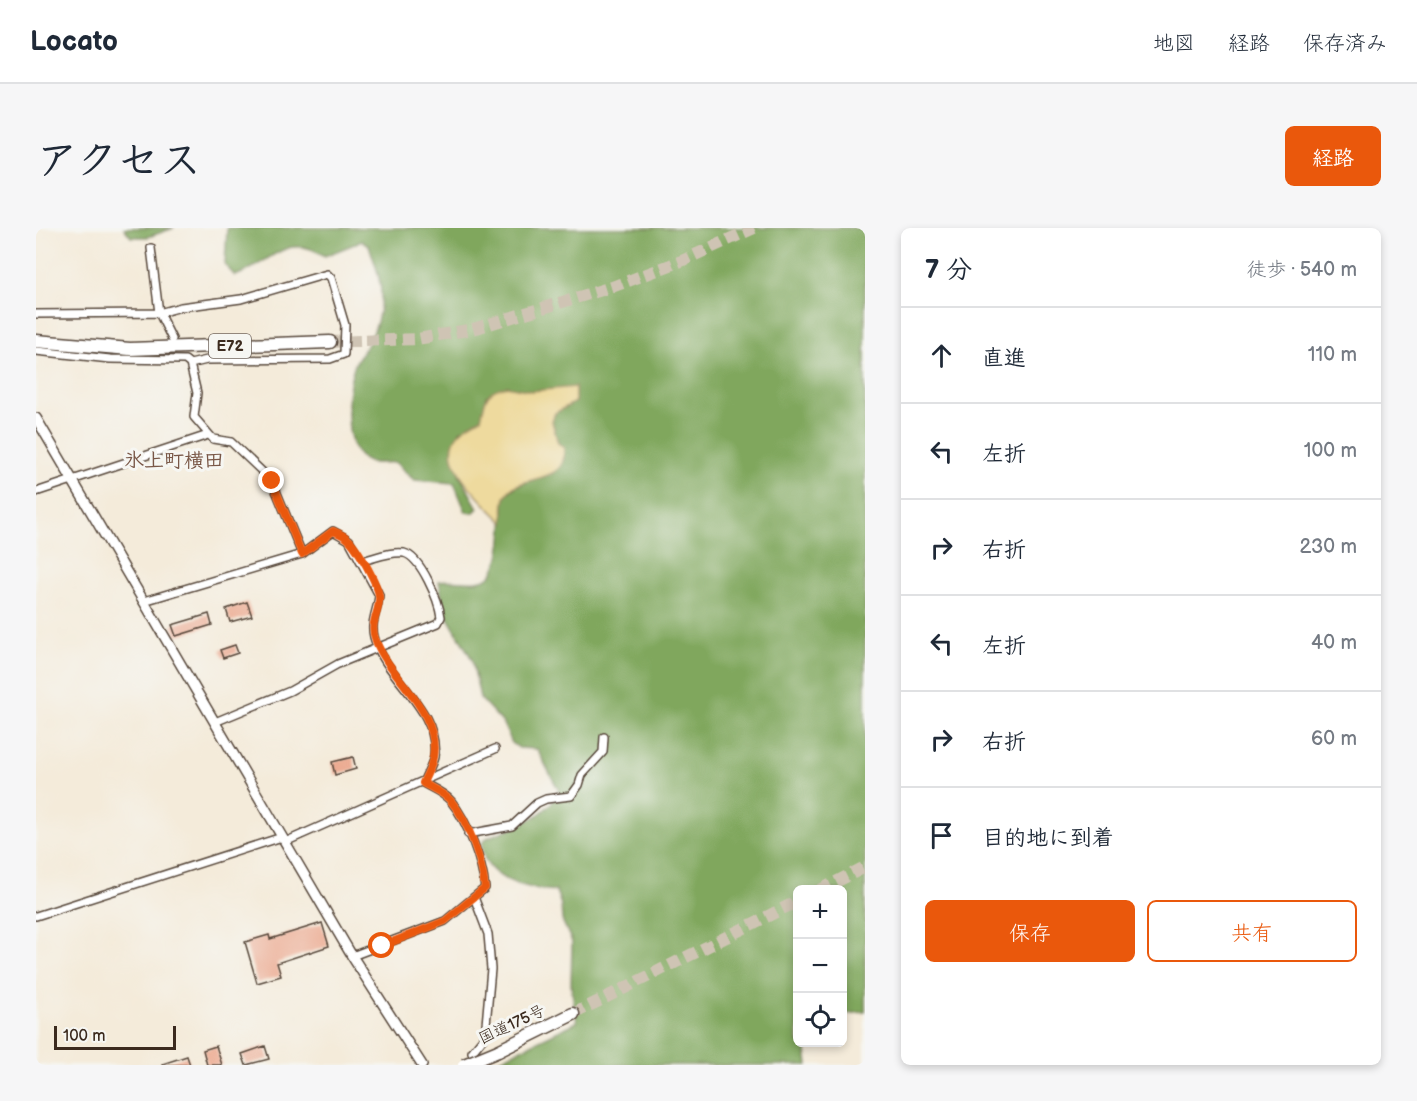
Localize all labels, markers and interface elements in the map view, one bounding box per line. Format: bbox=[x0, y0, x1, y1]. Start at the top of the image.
text: Locato bbox=[30, 25, 118, 58]
text: 地図 bbox=[1153, 31, 1195, 56]
text: 経路 bbox=[1228, 31, 1270, 56]
text: 保存済み bbox=[1303, 31, 1387, 56]
button: 経路 bbox=[1285, 126, 1381, 186]
text: アクセス bbox=[36, 136, 201, 187]
text: 7 分 bbox=[925, 255, 972, 286]
text: 徒歩 · 540 m bbox=[1247, 258, 1357, 282]
road number: E72 bbox=[209, 334, 251, 358]
icon: ahead bbox=[925, 339, 958, 372]
text: 110 m bbox=[1308, 343, 1357, 367]
text: 直進 bbox=[982, 345, 1026, 372]
icon: left bbox=[925, 435, 958, 468]
text: 100 m bbox=[1304, 439, 1357, 463]
text: 左折 bbox=[982, 441, 1026, 468]
district label: 氷上町横田 bbox=[124, 449, 224, 473]
route end bbox=[258, 467, 284, 493]
icon: right bbox=[925, 531, 958, 564]
text: 230 m bbox=[1300, 535, 1357, 559]
text: 右折 bbox=[982, 537, 1026, 564]
icon: left bbox=[925, 627, 958, 660]
text: 40 m bbox=[1311, 631, 1357, 655]
text: 左折 bbox=[982, 633, 1026, 660]
icon: right bbox=[925, 723, 958, 756]
text: 60 m bbox=[1311, 727, 1357, 751]
text: 右折 bbox=[982, 729, 1026, 756]
icon: arrive bbox=[925, 819, 958, 852]
text: 目的地に到着 bbox=[982, 825, 1114, 852]
map controls bbox=[793, 885, 847, 1047]
button: + bbox=[793, 885, 847, 939]
button: 保存 bbox=[925, 900, 1135, 962]
button: 共有 bbox=[1147, 900, 1357, 962]
route start bbox=[368, 932, 394, 958]
button: − bbox=[793, 939, 847, 993]
button: locate bbox=[793, 993, 847, 1047]
street label: 国道175号 bbox=[476, 1001, 548, 1049]
scale bar bbox=[54, 1023, 176, 1050]
text: 100 m bbox=[63, 1027, 106, 1046]

